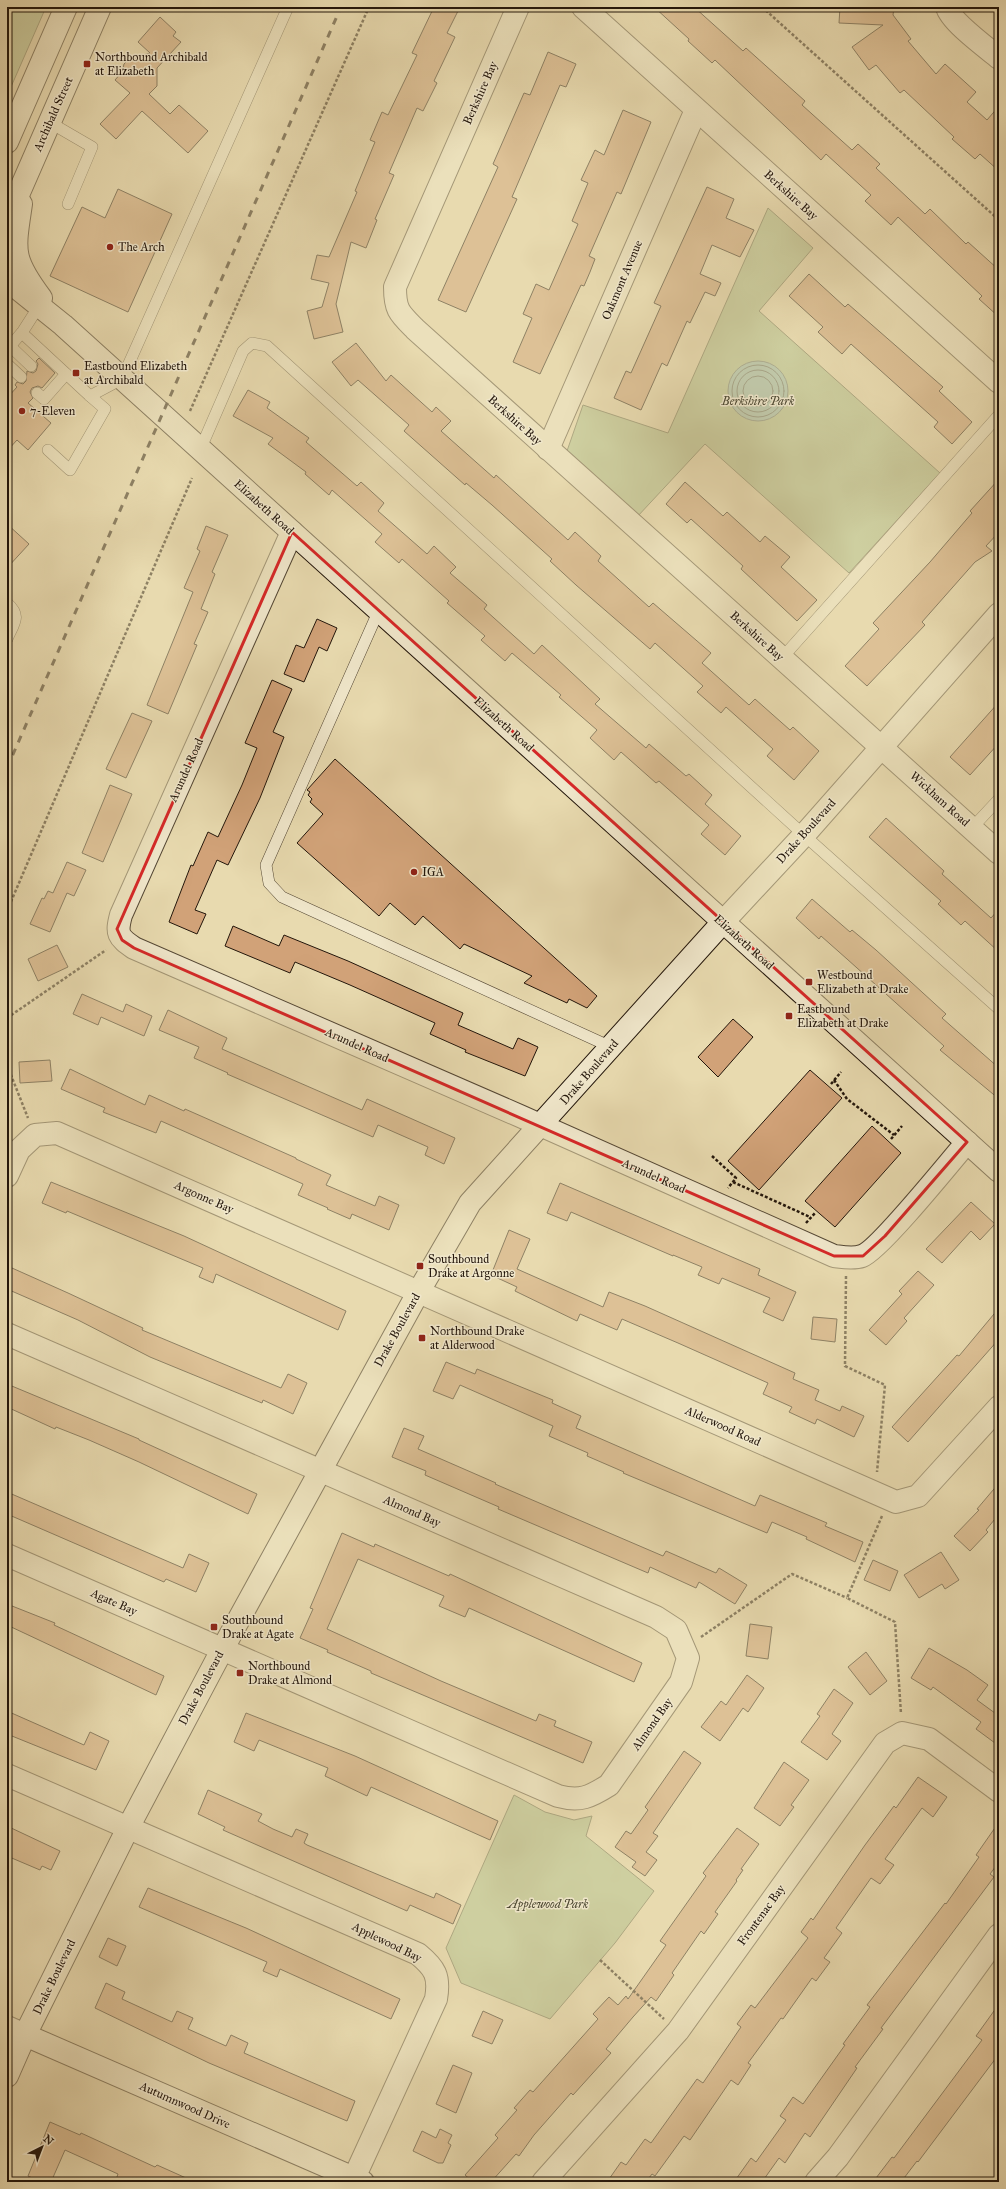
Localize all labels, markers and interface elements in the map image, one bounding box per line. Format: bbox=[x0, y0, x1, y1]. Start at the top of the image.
place label: Northbound Archibald at Elizabeth bbox=[95, 50, 208, 78]
marker: Northbound Archibald at Elizabeth bbox=[82, 59, 92, 69]
street label: Berkshire Bay bbox=[460, 59, 500, 127]
street label: Archibald Street bbox=[30, 74, 76, 154]
street label: Berkshire Bay bbox=[761, 167, 821, 223]
street label: Oakmont Avenue bbox=[599, 238, 645, 322]
place label: The Arch bbox=[118, 240, 165, 254]
marker: The Arch bbox=[105, 242, 115, 252]
place label: Eastbound Elizabeth at Archibald bbox=[84, 359, 188, 387]
marker: Eastbound Elizabeth at Archibald bbox=[71, 368, 81, 378]
street label: Berkshire Bay bbox=[485, 392, 545, 448]
park label: Berkshire Park bbox=[721, 394, 795, 408]
place label: 7-Eleven bbox=[30, 404, 76, 418]
marker: 7-Eleven bbox=[17, 406, 27, 416]
street label: Elizabeth Road bbox=[231, 476, 297, 538]
street label: Berkshire Bay bbox=[727, 608, 787, 664]
street label: Elizabeth Road bbox=[471, 693, 537, 755]
street label: Arundel Road bbox=[165, 736, 206, 805]
street label: Wickham Road bbox=[907, 769, 973, 829]
street label: Drake Boulevard bbox=[773, 796, 839, 866]
place label: IGA bbox=[422, 865, 444, 879]
marker: IGA bbox=[409, 867, 419, 877]
street label: Elizabeth Road bbox=[711, 911, 777, 973]
place label: Westbound Elizabeth at Drake bbox=[817, 968, 909, 996]
marker: Westbound Elizabeth at Drake bbox=[804, 977, 814, 987]
place label: Eastbound Elizabeth at Drake bbox=[797, 1002, 889, 1030]
marker: Eastbound Elizabeth at Drake bbox=[784, 1011, 794, 1021]
street label: Arundel Road bbox=[322, 1024, 391, 1065]
street label: Drake Boulevard bbox=[557, 1036, 621, 1108]
street label: Arundel Road bbox=[619, 1155, 688, 1196]
street label: Argonne Bay bbox=[171, 1177, 236, 1217]
place label: Southbound Drake at Argonne bbox=[428, 1252, 514, 1281]
marker: Southbound Drake at Argonne bbox=[415, 1261, 425, 1271]
street label: Drake Boulevard bbox=[371, 1291, 423, 1369]
place label: Northbound Drake at Alderwood bbox=[430, 1324, 524, 1352]
marker: Northbound Drake at Alderwood bbox=[417, 1333, 427, 1343]
street label: Alderwood Road bbox=[682, 1403, 763, 1449]
street label: Almond Bay bbox=[380, 1492, 443, 1530]
street label: Agate Bay bbox=[87, 1585, 140, 1619]
place label: Southbound Drake at Agate bbox=[222, 1613, 294, 1642]
marker: Southbound Drake at Agate bbox=[209, 1622, 219, 1632]
street label: Drake Boulevard bbox=[176, 1649, 226, 1727]
place label: Northbound Drake at Almond bbox=[248, 1659, 332, 1687]
marker: Northbound Drake at Almond bbox=[235, 1668, 245, 1678]
street label: Almond Bay bbox=[628, 1695, 675, 1754]
street label: Frontenac Bay bbox=[734, 1882, 788, 1948]
park label: Applewood Park bbox=[506, 1897, 589, 1912]
street label: Applewood Bay bbox=[349, 1919, 424, 1965]
street label: Drake Boulevard bbox=[30, 1937, 78, 2017]
street label: Autumnwood Drive bbox=[137, 2078, 233, 2131]
north arrow bbox=[22, 2127, 62, 2167]
text: N bbox=[41, 2132, 57, 2148]

